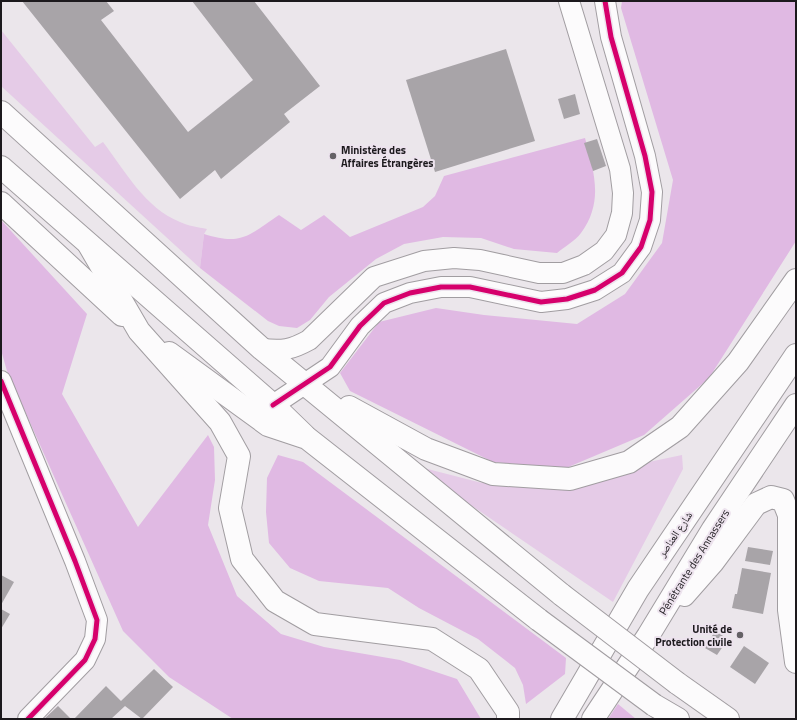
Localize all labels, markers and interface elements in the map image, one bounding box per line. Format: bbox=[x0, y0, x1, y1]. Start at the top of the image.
place label: Ministère des Affaires Étrangères bbox=[341, 142, 433, 171]
marker: Ministère des Affaires Étrangères bbox=[328, 151, 338, 161]
street label: Pénétrante des Annassers bbox=[655, 506, 733, 618]
street label: شارع العناصر bbox=[653, 508, 696, 561]
place label: Unité de Protection civile bbox=[655, 621, 732, 650]
marker: Unité de Protection civile bbox=[735, 630, 745, 640]

